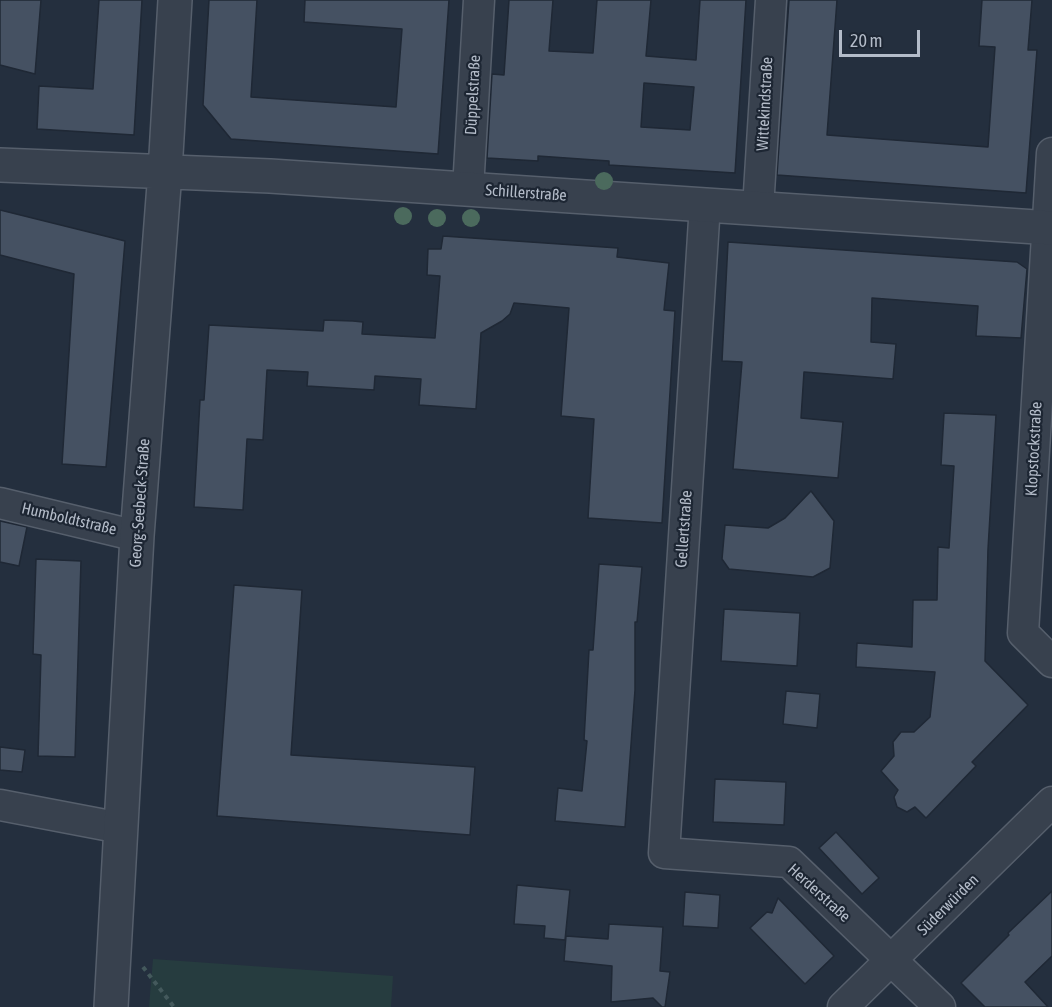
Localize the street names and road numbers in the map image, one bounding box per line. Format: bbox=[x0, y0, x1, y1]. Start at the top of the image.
street label: Düppelstraße bbox=[461, 54, 485, 136]
street label: Wittekindstraße bbox=[753, 57, 777, 151]
street label: Schillerstraße bbox=[485, 181, 567, 205]
street label: Klopstockstraße bbox=[1022, 401, 1046, 497]
street label: Georg-Seebeck-Straße bbox=[126, 438, 154, 568]
street label: Gellertstraße bbox=[672, 490, 696, 568]
street label: Humboldtstraße bbox=[20, 499, 118, 539]
street label: Herderstraße bbox=[784, 860, 854, 926]
street label: Süderwürden bbox=[913, 870, 983, 940]

